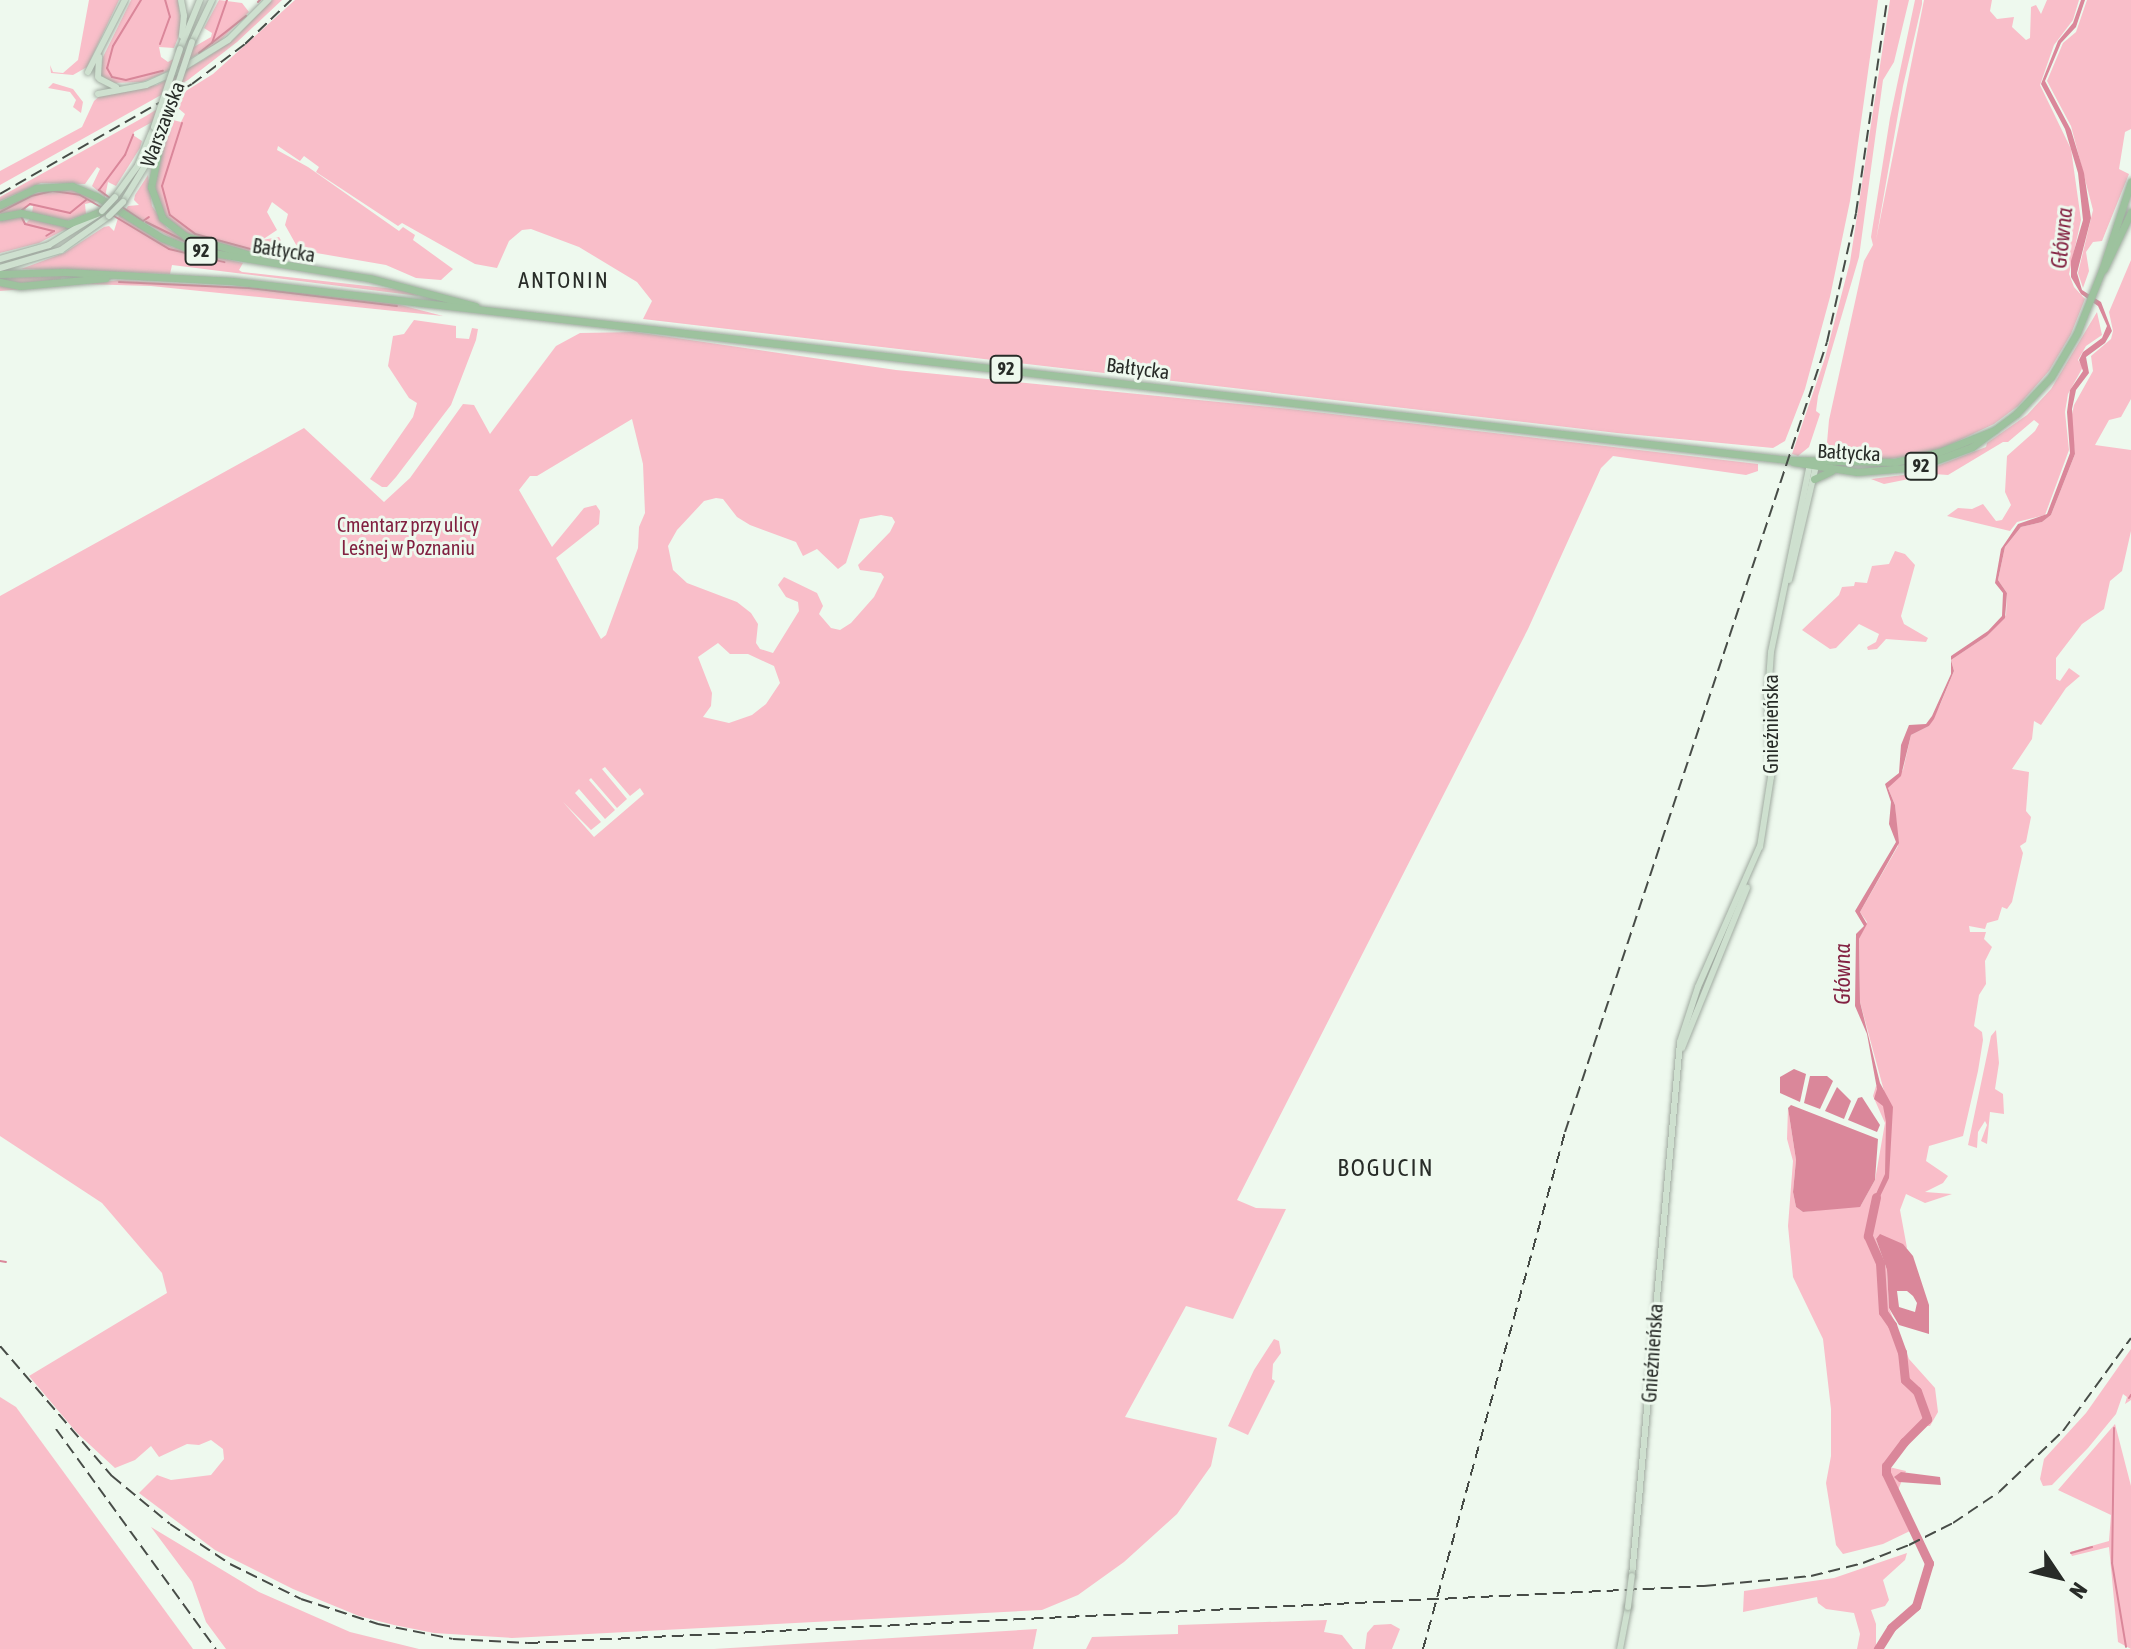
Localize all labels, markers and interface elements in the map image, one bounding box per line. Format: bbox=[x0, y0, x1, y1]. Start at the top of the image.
street label: Warszawska bbox=[135, 78, 189, 170]
water label: Główna bbox=[2046, 206, 2078, 270]
street label: Bałtycka bbox=[251, 233, 317, 267]
road number: 92 bbox=[183, 237, 219, 265]
district label: ANTONIN bbox=[518, 268, 610, 294]
street label: Bałtycka bbox=[1105, 352, 1171, 384]
road number: 92 bbox=[988, 355, 1024, 383]
street label: Bałtycka bbox=[1817, 438, 1881, 466]
road number: 92 bbox=[1903, 452, 1939, 480]
park label: Cmentarz przy ulicy Leśnej w Poznaniu bbox=[337, 513, 479, 560]
street label: Gnieźnieńska bbox=[1758, 674, 1782, 774]
water label: Główna bbox=[1830, 943, 1856, 1005]
district label: BOGUCIN bbox=[1337, 1154, 1435, 1182]
street label: Gnieźnieńska bbox=[1637, 1303, 1667, 1403]
north arrow bbox=[2019, 1537, 2099, 1617]
text: N bbox=[2064, 1578, 2093, 1604]

